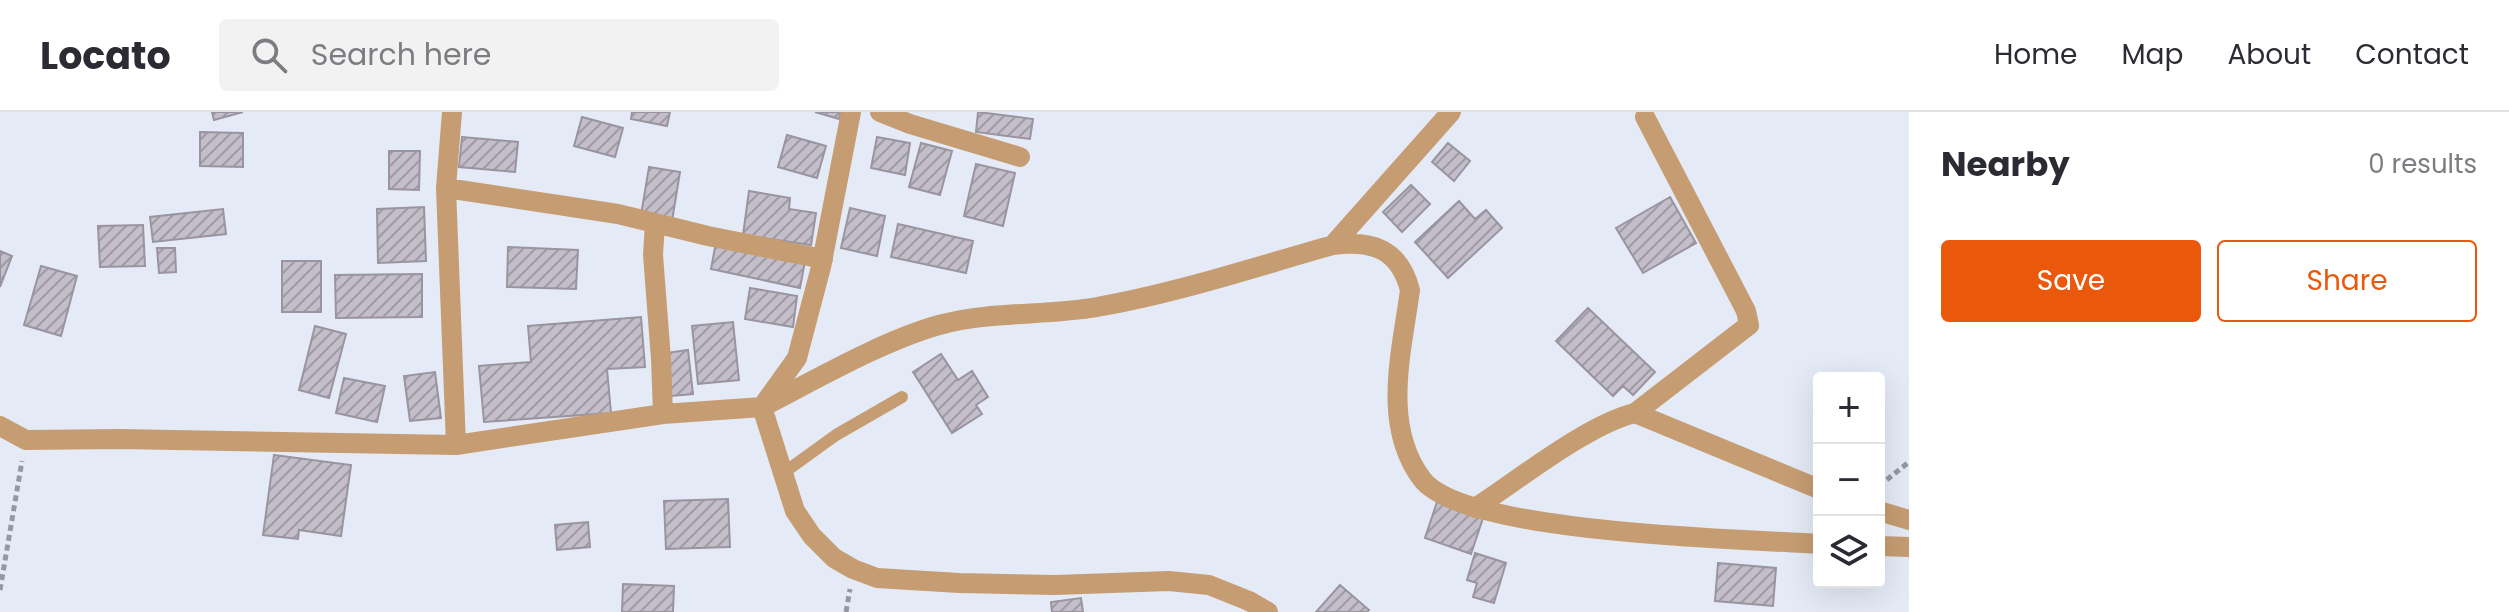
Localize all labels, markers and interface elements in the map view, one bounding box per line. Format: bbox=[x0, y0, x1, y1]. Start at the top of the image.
search box bbox=[219, 19, 779, 91]
text: Locato bbox=[40, 29, 171, 82]
icon: search bbox=[247, 33, 291, 77]
text: Search here bbox=[311, 33, 491, 76]
text: Home bbox=[1994, 35, 2077, 74]
text: Map bbox=[2121, 35, 2183, 74]
text: About bbox=[2227, 35, 2311, 74]
text: Contact bbox=[2355, 35, 2469, 74]
text: Nearby bbox=[1941, 140, 2070, 188]
text: 0 results bbox=[2368, 146, 2477, 182]
button: Save bbox=[1941, 240, 2201, 322]
button: Share bbox=[2217, 240, 2477, 322]
map controls bbox=[1813, 372, 1885, 588]
button: + bbox=[1813, 372, 1885, 444]
button: − bbox=[1813, 444, 1885, 516]
button: layers bbox=[1813, 516, 1885, 588]

